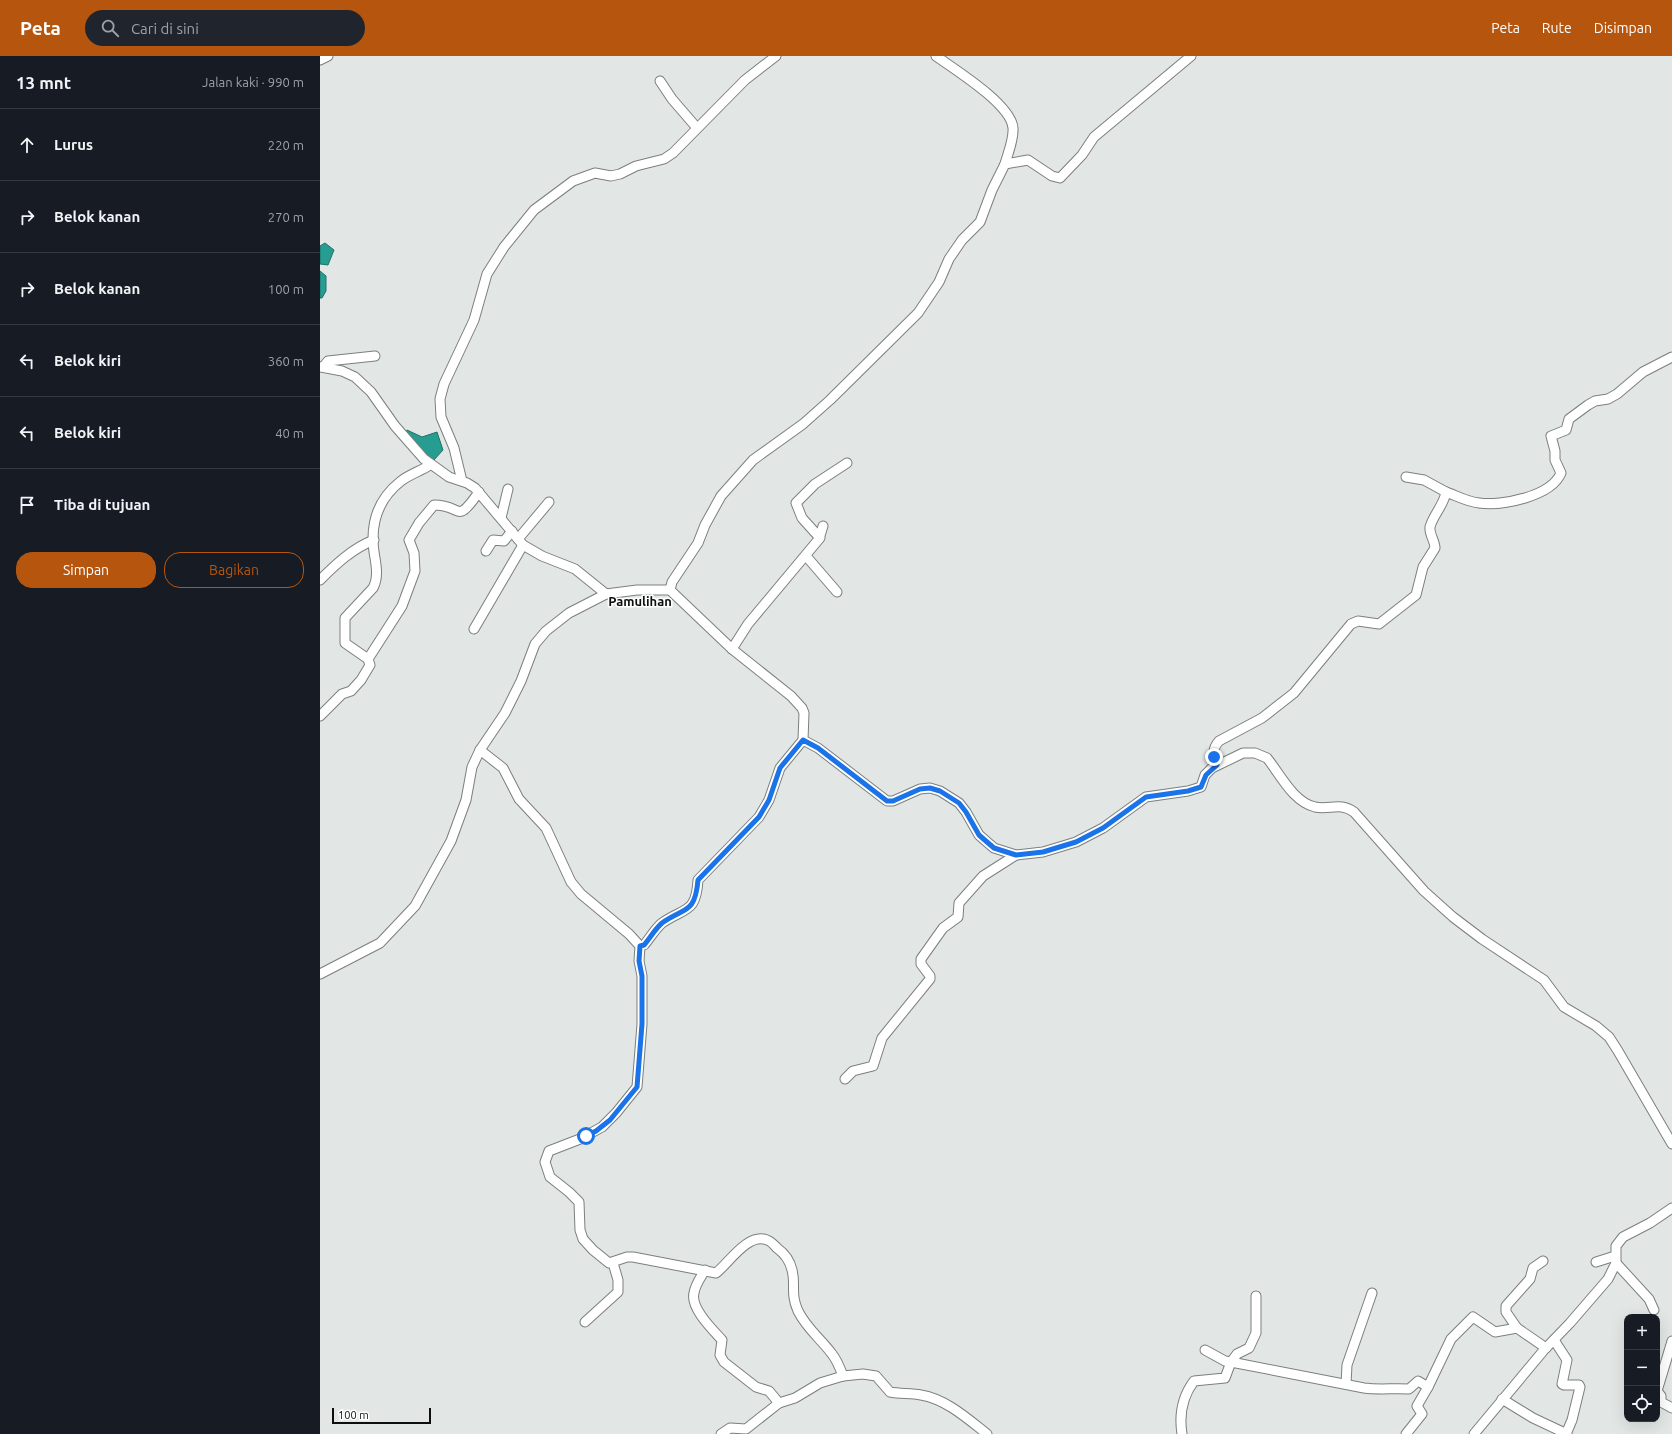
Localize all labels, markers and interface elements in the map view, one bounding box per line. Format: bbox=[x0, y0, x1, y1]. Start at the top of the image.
search box bbox=[85, 10, 365, 46]
text: Peta bbox=[20, 17, 61, 39]
icon: search bbox=[99, 17, 121, 39]
text: Cari di sini bbox=[131, 20, 199, 37]
text: Peta bbox=[1491, 20, 1520, 36]
text: Rute bbox=[1542, 20, 1572, 36]
text: Disimpan bbox=[1594, 20, 1652, 36]
text: 13 mnt bbox=[16, 73, 71, 92]
text: Jalan kaki · 990 m bbox=[202, 75, 304, 89]
icon: ahead bbox=[16, 134, 38, 156]
text: Lurus bbox=[54, 136, 93, 153]
text: 220 m bbox=[268, 138, 304, 152]
icon: right bbox=[16, 206, 38, 228]
text: Belok kanan bbox=[54, 208, 140, 225]
text: 270 m bbox=[268, 210, 304, 224]
icon: right bbox=[16, 278, 38, 300]
text: Belok kanan bbox=[54, 280, 140, 297]
text: 100 m bbox=[268, 282, 304, 296]
icon: left bbox=[16, 350, 38, 372]
text: Belok kiri bbox=[54, 352, 121, 369]
text: 360 m bbox=[268, 354, 304, 368]
icon: left bbox=[16, 422, 38, 444]
text: Belok kiri bbox=[54, 424, 121, 441]
text: 40 m bbox=[275, 426, 304, 440]
icon: arrive bbox=[16, 494, 38, 516]
text: Tiba di tujuan bbox=[54, 496, 150, 513]
button: Simpan bbox=[16, 552, 156, 588]
button: Bagikan bbox=[164, 552, 304, 588]
district label: Pamulihan bbox=[608, 594, 672, 608]
route end bbox=[1205, 748, 1223, 766]
route start bbox=[577, 1127, 595, 1145]
map controls bbox=[1624, 1314, 1660, 1422]
button: + bbox=[1624, 1314, 1660, 1350]
button: − bbox=[1624, 1350, 1660, 1386]
button: locate bbox=[1624, 1386, 1660, 1422]
scale bar bbox=[332, 1406, 431, 1425]
text: 100 m bbox=[338, 1409, 369, 1421]

